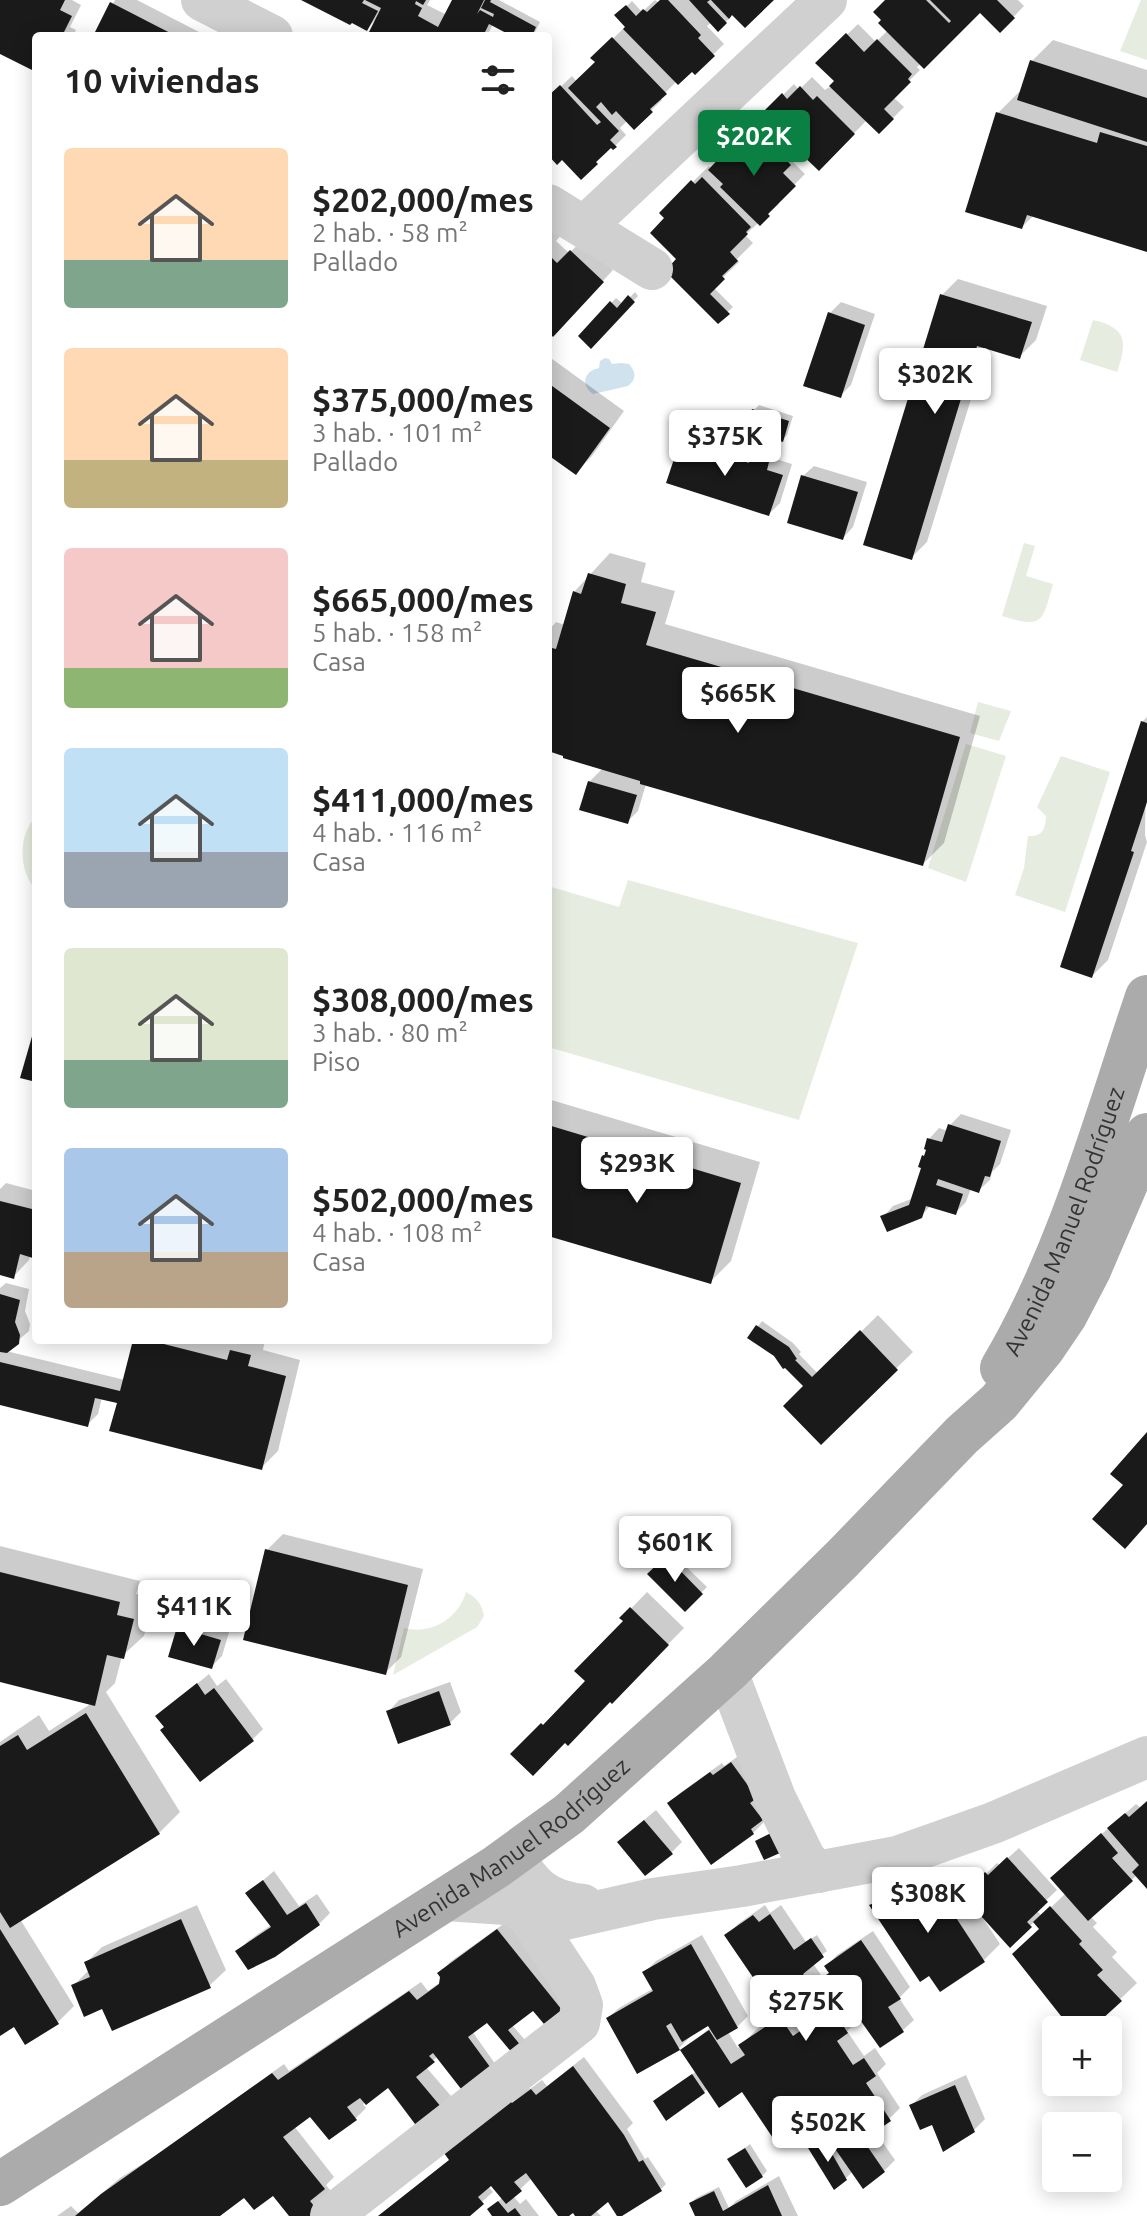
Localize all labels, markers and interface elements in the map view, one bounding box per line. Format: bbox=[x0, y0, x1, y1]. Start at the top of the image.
icon: filters bbox=[476, 58, 520, 102]
text: 10 viviendas bbox=[64, 61, 260, 99]
pin: $202K bbox=[698, 110, 810, 178]
text: $202K bbox=[716, 121, 792, 150]
icon: home bbox=[128, 180, 224, 276]
text: $202,000/mes bbox=[312, 180, 534, 218]
text: 2 hab. · 58 m² bbox=[312, 218, 468, 247]
text: Pallado bbox=[312, 247, 398, 276]
pin: $302K bbox=[879, 348, 991, 416]
text: $302K bbox=[897, 359, 973, 388]
icon: home bbox=[128, 380, 224, 476]
text: $375,000/mes bbox=[312, 380, 534, 418]
pin: $375K bbox=[669, 410, 781, 478]
text: 3 hab. · 101 m² bbox=[312, 418, 482, 447]
text: $375K bbox=[687, 421, 763, 450]
text: Pallado bbox=[312, 447, 398, 476]
icon: home bbox=[128, 580, 224, 676]
text: $665,000/mes bbox=[312, 580, 534, 618]
text: 5 hab. · 158 m² bbox=[312, 618, 482, 647]
text: Casa bbox=[312, 647, 366, 676]
pin: $665K bbox=[682, 667, 794, 735]
text: $665K bbox=[700, 678, 776, 707]
icon: home bbox=[128, 780, 224, 876]
text: $411,000/mes bbox=[312, 780, 534, 818]
text: 4 hab. · 116 m² bbox=[312, 818, 482, 847]
text: Casa bbox=[312, 847, 366, 876]
icon: home bbox=[128, 980, 224, 1076]
text: $308,000/mes bbox=[312, 980, 534, 1018]
text: 3 hab. · 80 m² bbox=[312, 1018, 468, 1047]
text: Piso bbox=[312, 1047, 360, 1076]
street label: Avenida Manuel Rodríguez bbox=[998, 1083, 1130, 1360]
pin: $293K bbox=[581, 1137, 693, 1205]
text: $293K bbox=[599, 1148, 675, 1177]
icon: home bbox=[128, 1180, 224, 1276]
text: $502,000/mes bbox=[312, 1180, 534, 1218]
text: 4 hab. · 108 m² bbox=[312, 1218, 482, 1247]
text: Casa bbox=[312, 1247, 366, 1276]
pin: $601K bbox=[619, 1516, 731, 1584]
text: $601K bbox=[637, 1527, 713, 1556]
pin: $411K bbox=[138, 1580, 250, 1648]
text: $411K bbox=[156, 1591, 232, 1620]
street label: Avenida Manuel Rodríguez bbox=[387, 1752, 635, 1943]
pin: $308K bbox=[872, 1867, 984, 1935]
text: $308K bbox=[890, 1878, 966, 1907]
pin: $275K bbox=[750, 1975, 862, 2043]
text: $275K bbox=[768, 1986, 844, 2015]
map controls bbox=[1042, 2016, 1122, 2192]
button: + bbox=[1042, 2016, 1122, 2096]
pin: $502K bbox=[772, 2096, 884, 2164]
text: $502K bbox=[790, 2107, 866, 2136]
button: − bbox=[1042, 2112, 1122, 2192]

